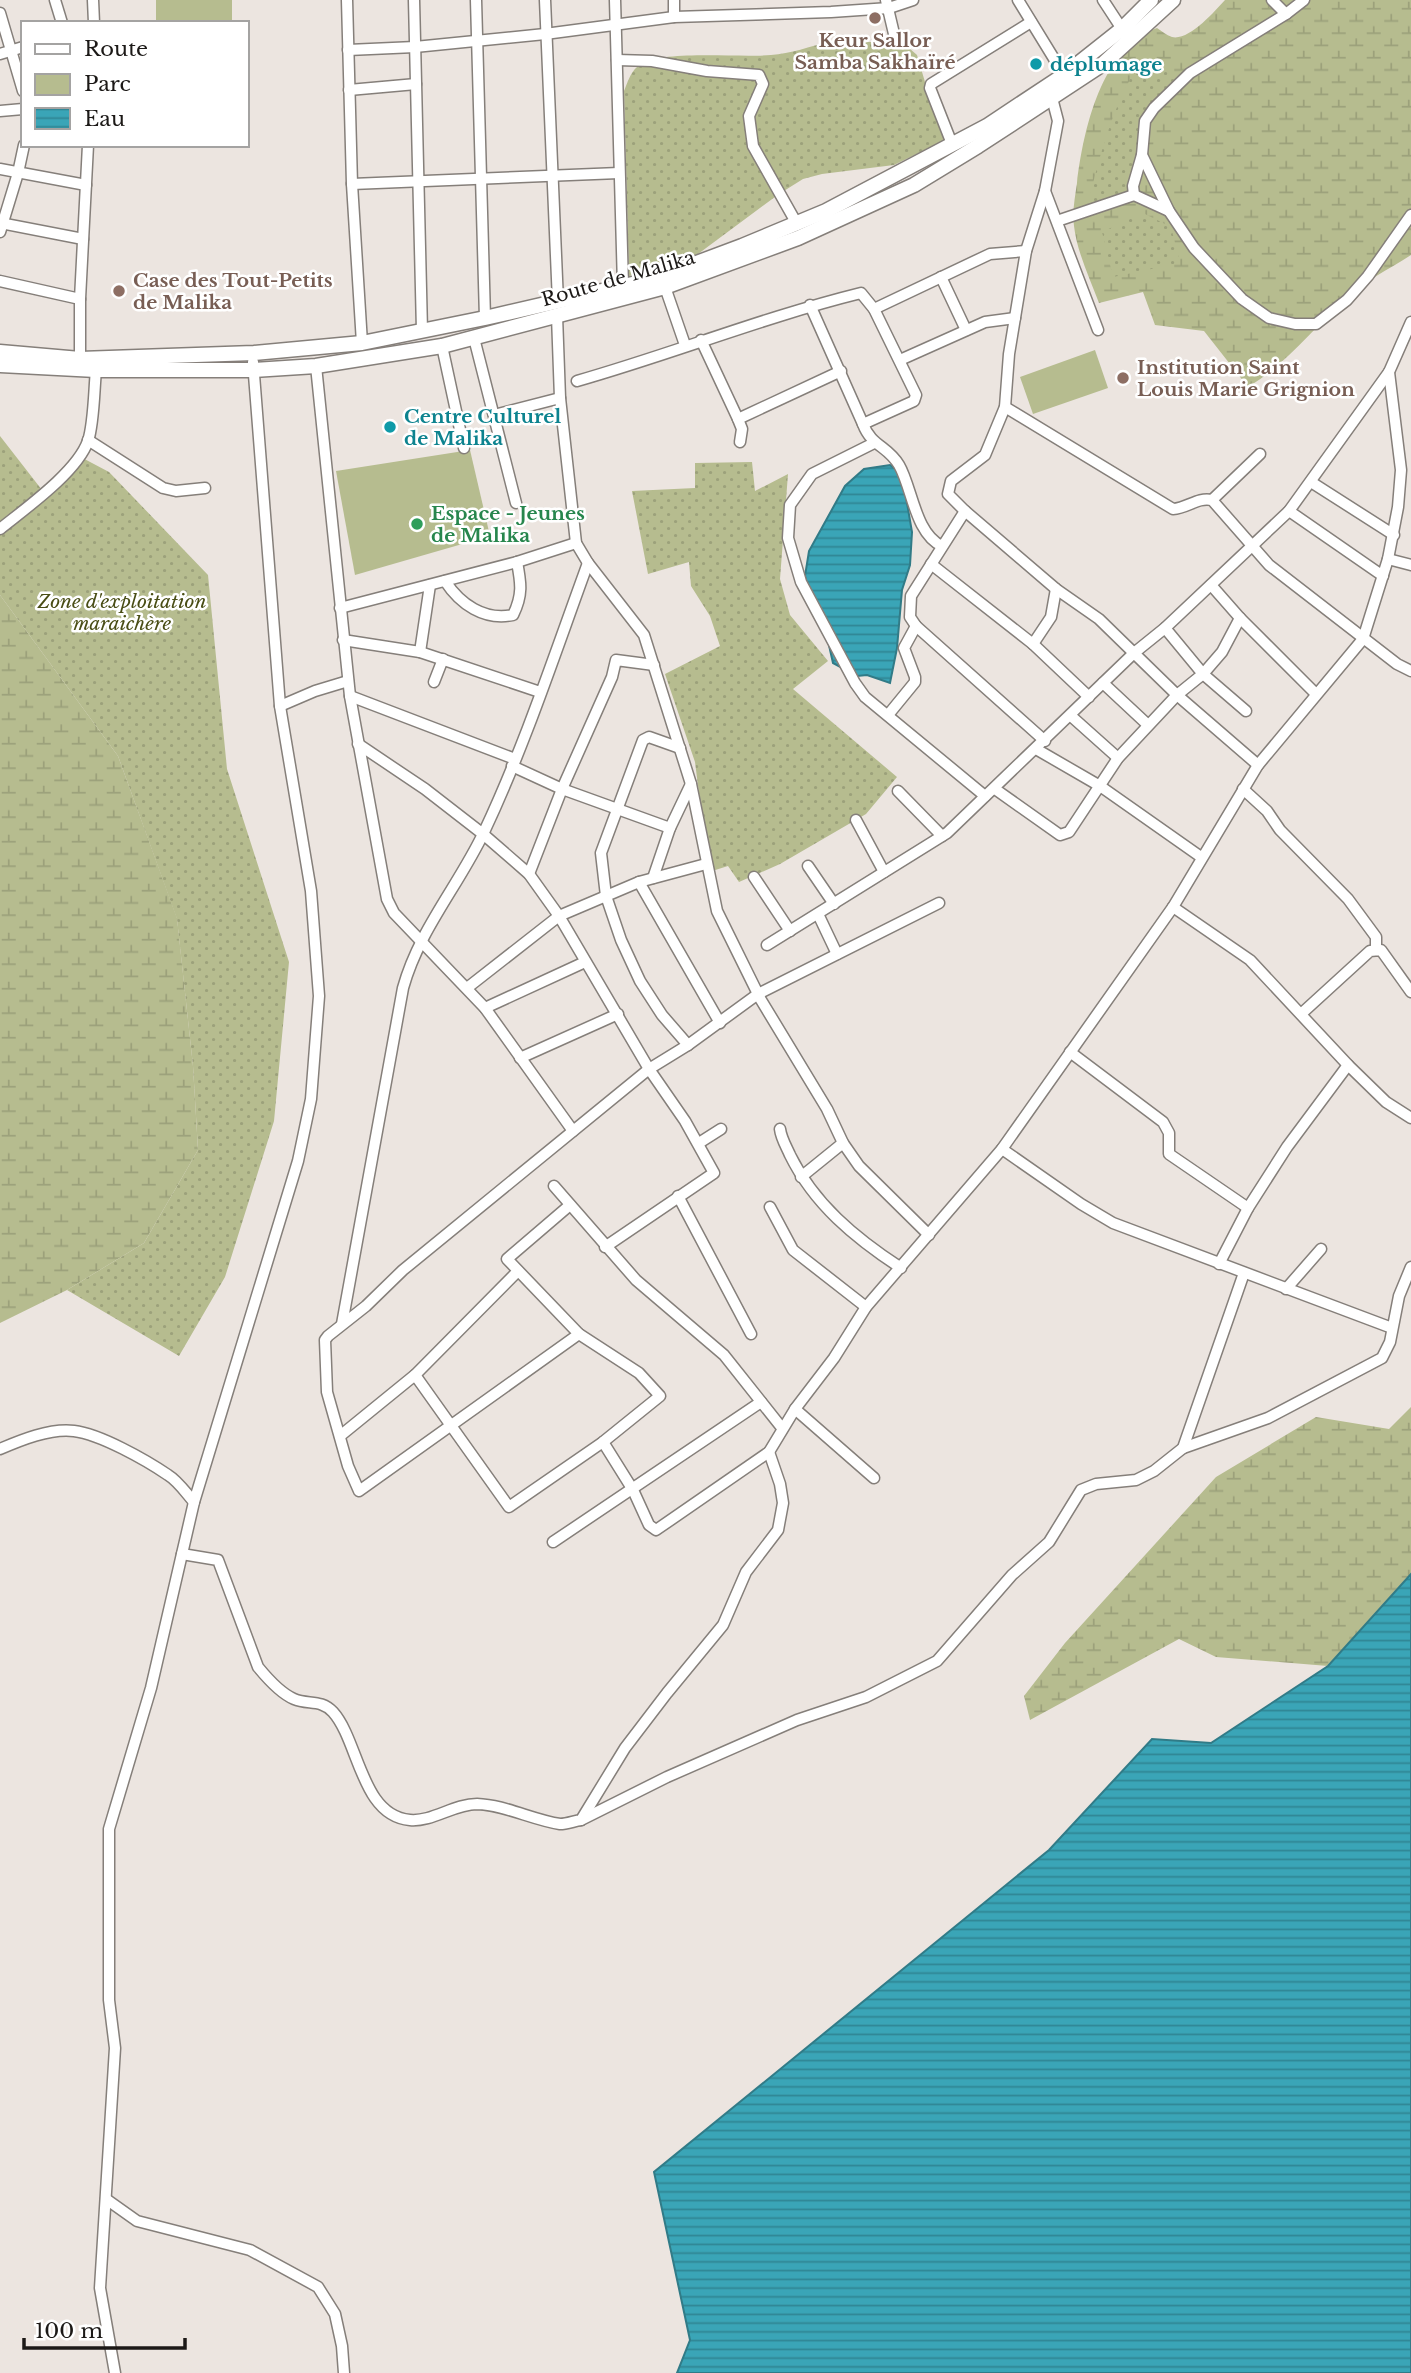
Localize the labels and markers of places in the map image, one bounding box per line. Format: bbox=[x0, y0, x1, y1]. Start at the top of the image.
marker: Keur Sallor Samba Sakhaïré bbox=[867, 10, 883, 26]
place label: Keur Sallor Samba Sakhaïré bbox=[794, 29, 956, 74]
place label: déplumage bbox=[1050, 53, 1162, 76]
marker: déplumage bbox=[1028, 56, 1044, 72]
place label: Case des Tout-Petits de Malika bbox=[133, 269, 333, 314]
marker: Case des Tout-Petits de Malika bbox=[111, 283, 127, 299]
place label: Institution Saint Louis Marie Grignion bbox=[1137, 356, 1355, 401]
marker: Institution Saint Louis Marie Grignion bbox=[1115, 370, 1131, 386]
place label: Centre Culturel de Malika bbox=[404, 405, 561, 450]
marker: Centre Culturel de Malika bbox=[382, 419, 398, 435]
place label: Espace - Jeunes de Malika bbox=[431, 502, 585, 547]
marker: Espace - Jeunes de Malika bbox=[409, 516, 425, 532]

